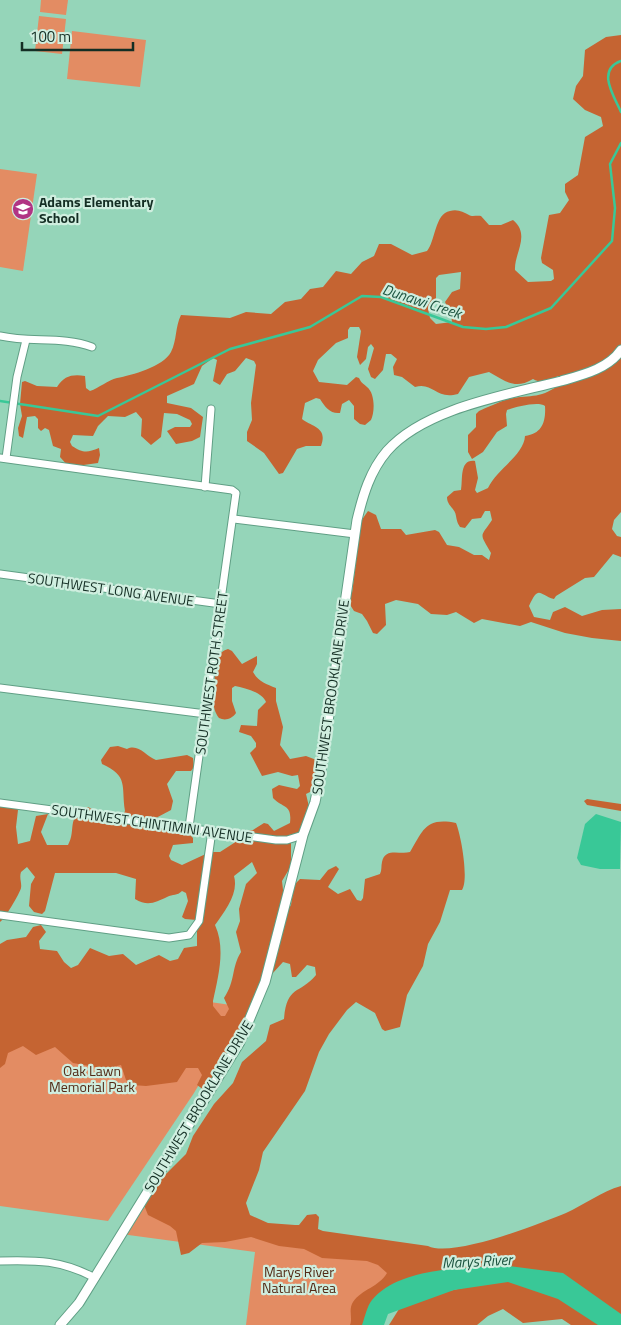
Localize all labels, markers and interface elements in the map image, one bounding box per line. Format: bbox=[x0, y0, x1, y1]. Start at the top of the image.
scale bar bbox=[22, 20, 134, 52]
text: 100 m bbox=[30, 25, 71, 48]
place label: Adams Elementary School bbox=[39, 191, 153, 228]
school or university icon: Adams Elementary School bbox=[11, 197, 35, 221]
water label: Dunawi Creek bbox=[380, 277, 467, 325]
street label: SOUTHWEST LONG AVENUE bbox=[27, 567, 196, 611]
street label: SOUTHWEST ROTH STREET bbox=[189, 589, 233, 756]
street label: SOUTHWEST BROOKLANE DRIVE bbox=[306, 598, 354, 796]
street label: SOUTHWEST CHINTIMINI AVENUE bbox=[50, 798, 254, 848]
street label: SOUTHWEST BROOKLANE DRIVE bbox=[138, 1016, 258, 1196]
park label: Oak Lawn Memorial Park bbox=[49, 1060, 135, 1097]
water label: Marys River bbox=[441, 1248, 515, 1274]
park label: Marys River Natural Area bbox=[262, 1261, 336, 1298]

